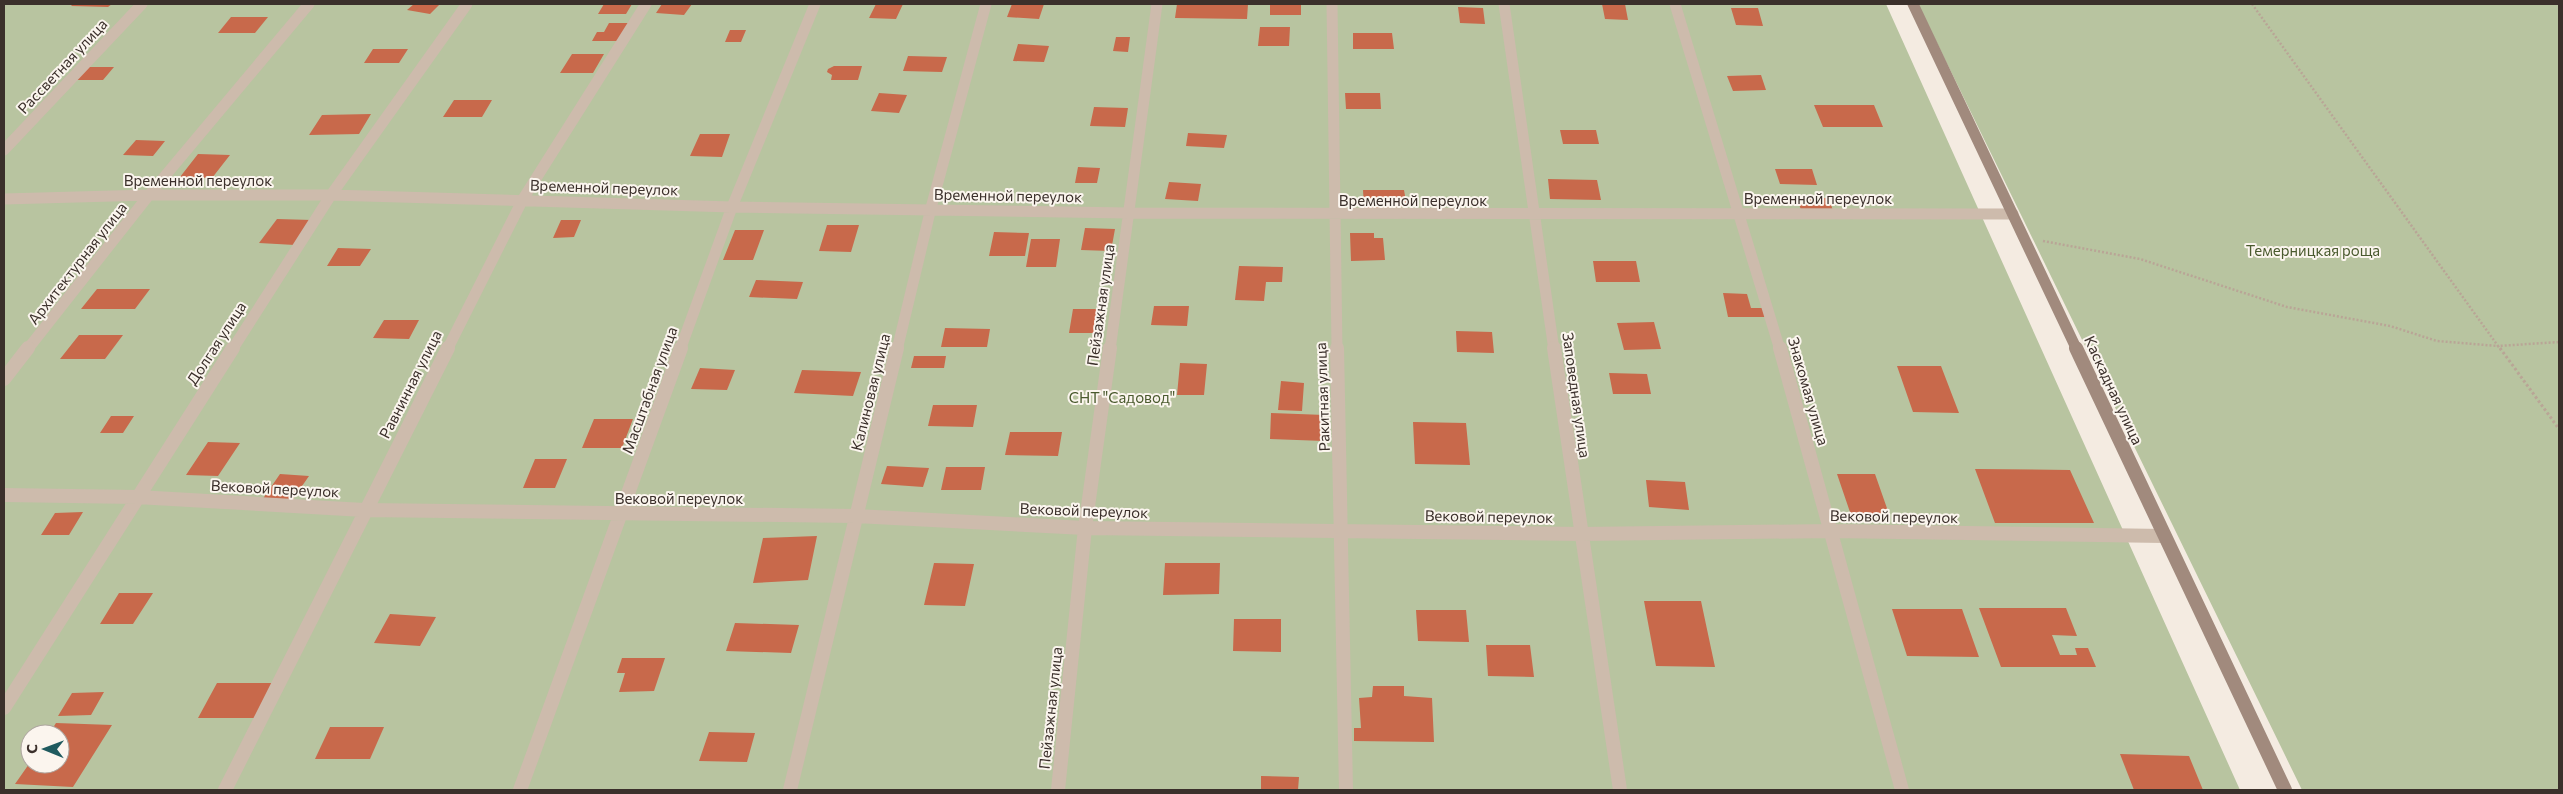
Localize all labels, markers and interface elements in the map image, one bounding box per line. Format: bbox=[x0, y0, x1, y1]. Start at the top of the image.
street label: Рассветная улица bbox=[13, 15, 111, 117]
street label: Временной переулок bbox=[124, 171, 272, 189]
street label: Временной переулок bbox=[530, 175, 678, 199]
street label: Временной переулок bbox=[934, 185, 1082, 205]
street label: Временной переулок bbox=[1744, 189, 1892, 207]
street label: Временной переулок bbox=[1339, 191, 1487, 209]
street label: Архитектурная улица bbox=[24, 198, 130, 328]
park label: Темерницкая роща bbox=[2246, 241, 2380, 259]
street label: Пейзажная улица bbox=[1083, 243, 1117, 367]
street label: Долгая улица bbox=[182, 298, 250, 388]
street label: Масштабная улица bbox=[618, 324, 680, 456]
street label: Равнинная улица bbox=[375, 327, 445, 441]
street label: Заповедная улица bbox=[1559, 331, 1595, 459]
street label: Калиновая улица bbox=[847, 332, 893, 452]
street label: Каскадная улица bbox=[2081, 333, 2147, 447]
street label: Знакомая улица bbox=[1785, 335, 1833, 447]
street label: Ракитная улица bbox=[1311, 342, 1333, 452]
park label: СНТ "Садовод" bbox=[1069, 388, 1175, 406]
street label: Вековой переулок bbox=[210, 476, 340, 500]
street label: Вековой переулок bbox=[615, 489, 743, 507]
street label: Вековой переулок bbox=[1019, 499, 1149, 521]
street label: Вековой переулок bbox=[1425, 506, 1553, 526]
street label: Вековой переулок bbox=[1830, 506, 1958, 526]
street label: Пейзажная улица bbox=[1035, 646, 1065, 770]
north arrow bbox=[20, 724, 70, 774]
text: С bbox=[23, 744, 40, 754]

